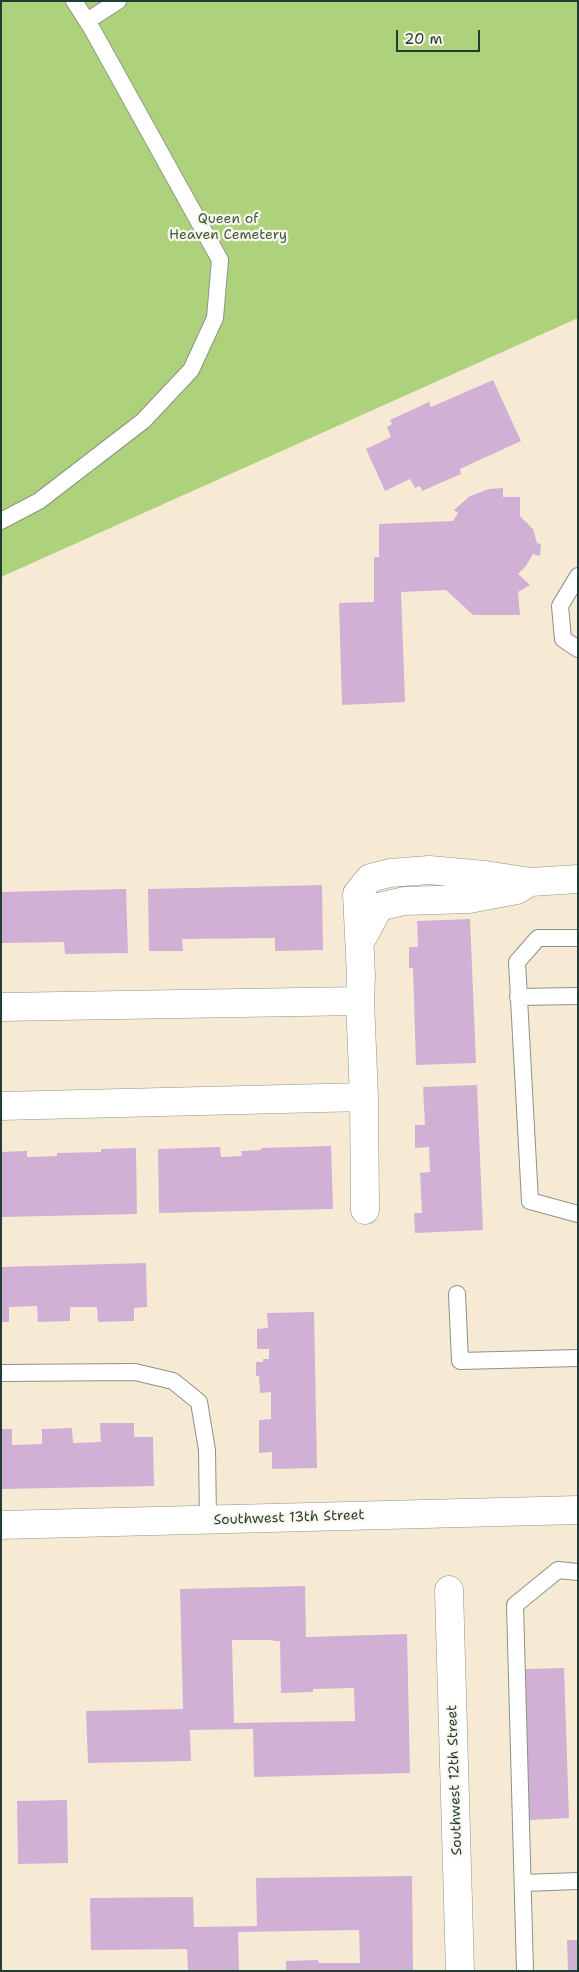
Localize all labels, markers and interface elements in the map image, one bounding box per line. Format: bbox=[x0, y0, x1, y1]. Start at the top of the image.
scale bar bbox=[399, 20, 483, 52]
text: 20 m bbox=[404, 29, 443, 49]
park label: Queen of Heaven Cemetery bbox=[169, 211, 287, 243]
street label: Southwest 13th Street bbox=[213, 1507, 365, 1529]
street label: Southwest 12th Street bbox=[444, 1704, 466, 1856]

